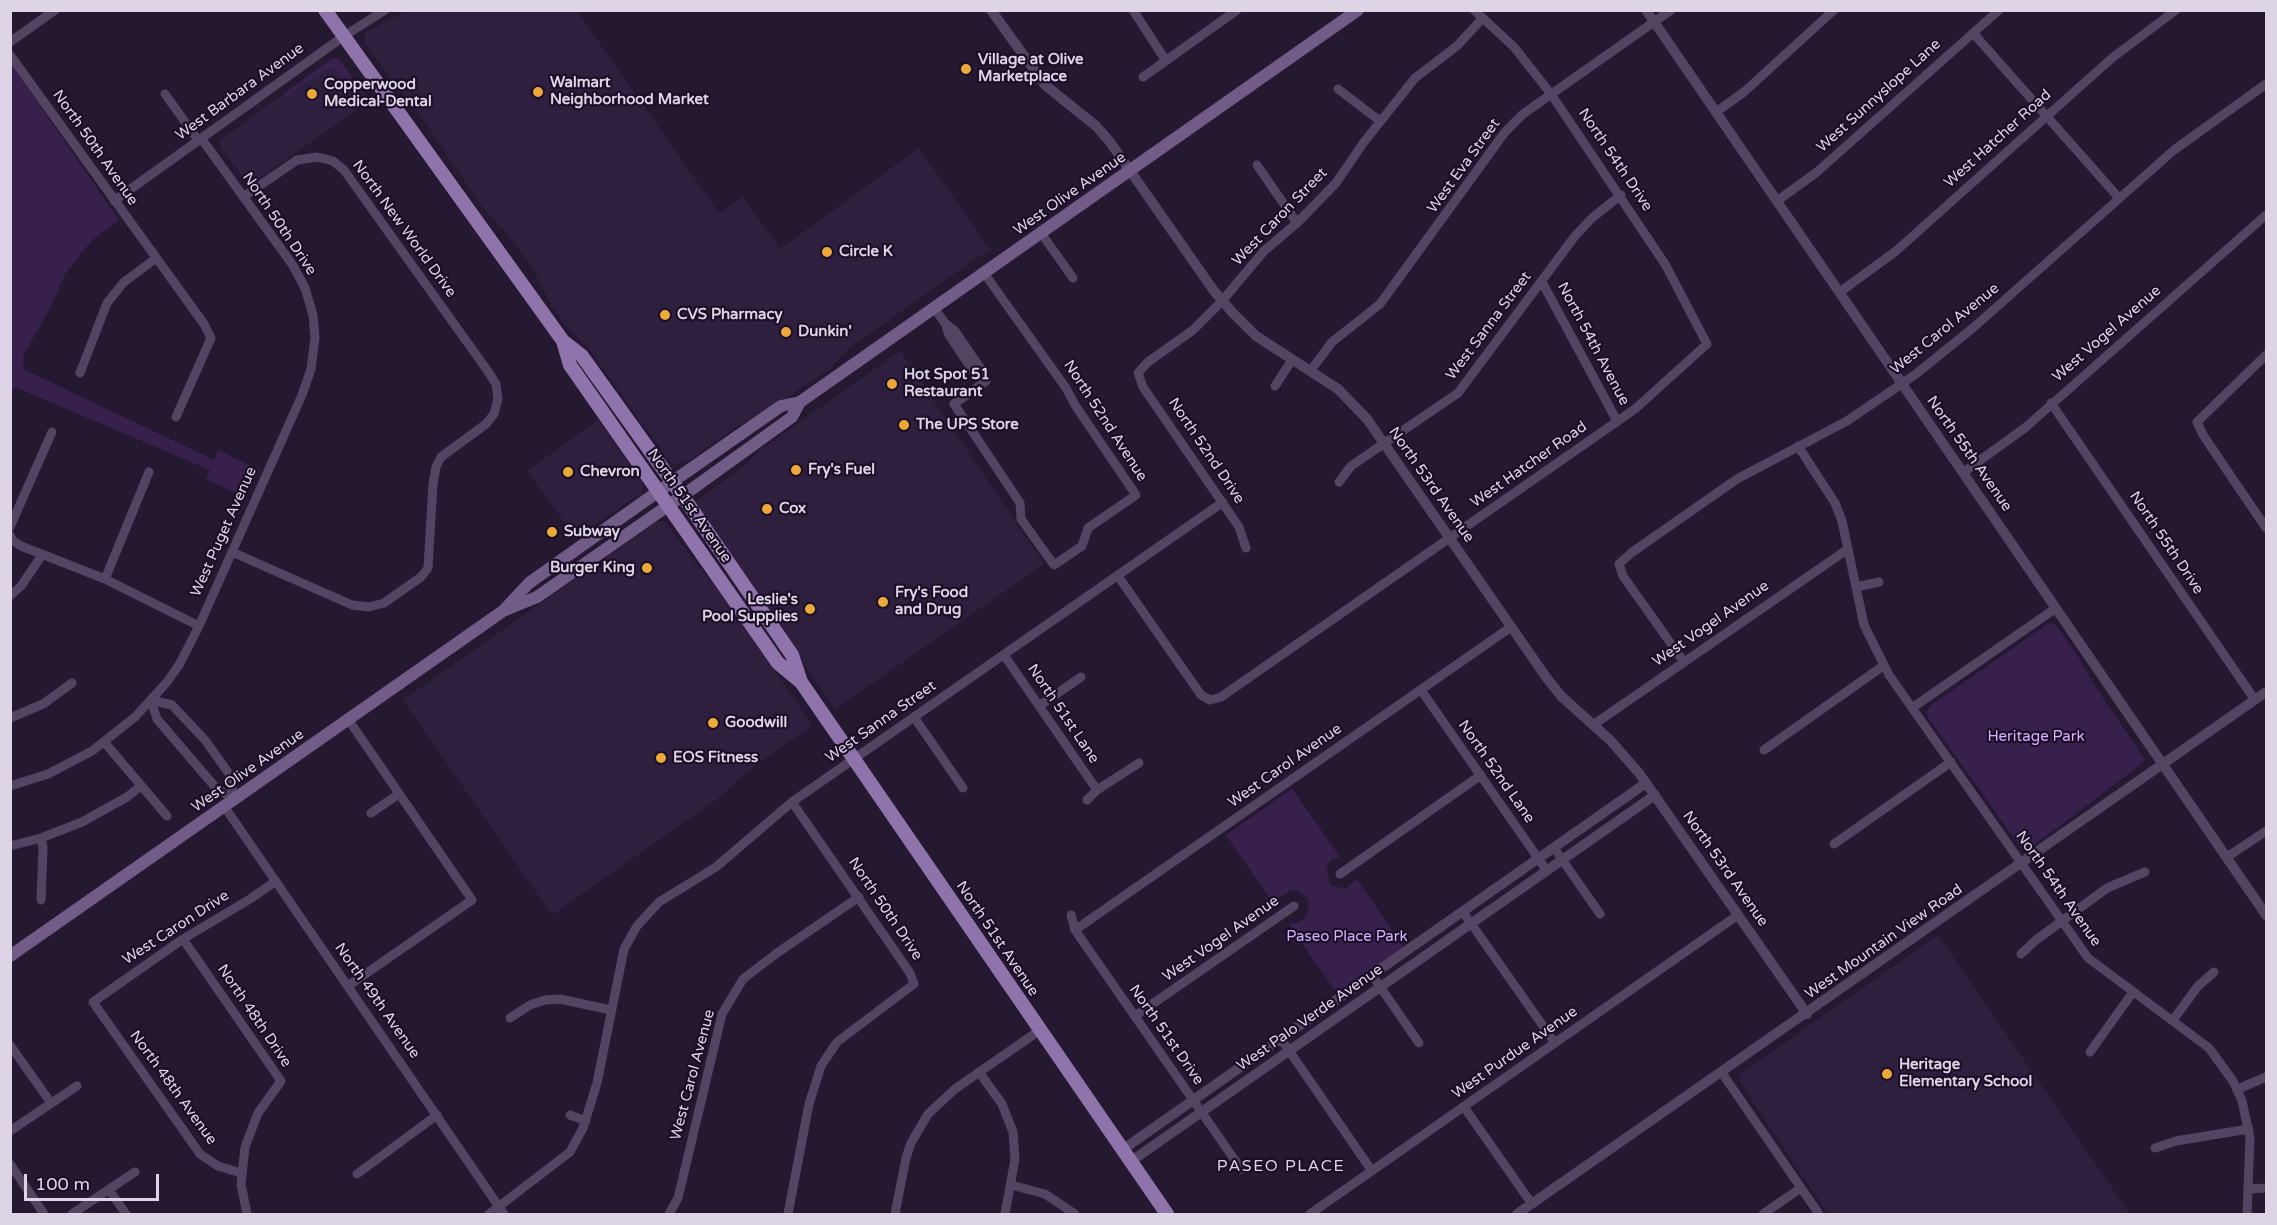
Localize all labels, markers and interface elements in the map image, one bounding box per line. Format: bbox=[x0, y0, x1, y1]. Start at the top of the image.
street label: West Sunnyslope Lane bbox=[1813, 36, 1945, 156]
street label: West Barbara Avenue bbox=[172, 39, 308, 145]
place label: Village at Olive Marketplace bbox=[978, 51, 1083, 86]
marker: Village at Olive Marketplace bbox=[959, 62, 973, 76]
place label: Walmart Neighborhood Market bbox=[550, 74, 709, 109]
place label: Copperwood Medical-Dental bbox=[324, 76, 432, 111]
marker: Walmart Neighborhood Market bbox=[531, 85, 545, 99]
street label: West Hatcher Road bbox=[1941, 86, 2055, 192]
street label: North 50th Avenue bbox=[48, 87, 142, 209]
marker: Copperwood Medical-Dental bbox=[305, 87, 319, 101]
street label: North 54th Drive bbox=[1574, 105, 1656, 215]
street label: West Eva Street bbox=[1424, 115, 1504, 217]
street label: West Olive Avenue bbox=[1010, 148, 1130, 240]
street label: North New World Drive bbox=[348, 157, 460, 301]
street label: West Caron Street bbox=[1229, 164, 1331, 270]
street label: North 50th Drive bbox=[238, 169, 320, 279]
place label: Circle K bbox=[839, 243, 893, 261]
marker: Circle K bbox=[820, 245, 834, 259]
street label: West Sanna Street bbox=[1442, 268, 1536, 384]
street label: North 54th Avenue bbox=[1553, 279, 1633, 409]
street label: West Carol Avenue bbox=[1887, 280, 2003, 378]
street label: West Vogel Avenue bbox=[2049, 282, 2165, 386]
place label: CVS Pharmacy bbox=[677, 306, 782, 324]
marker: CVS Pharmacy bbox=[658, 308, 672, 322]
place label: Dunkin' bbox=[798, 323, 852, 341]
marker: Dunkin' bbox=[779, 325, 793, 339]
street label: North 52nd Avenue bbox=[1059, 357, 1151, 485]
place label: Hot Spot 51 Restaurant bbox=[904, 366, 990, 401]
marker: Hot Spot 51 Restaurant bbox=[885, 377, 899, 391]
street label: North 55th Avenue bbox=[1922, 393, 2016, 515]
street label: North 52nd Drive bbox=[1164, 395, 1248, 507]
place label: The UPS Store bbox=[916, 416, 1019, 434]
marker: The UPS Store bbox=[897, 418, 911, 432]
street label: West Hatcher Road bbox=[1467, 418, 1591, 512]
street label: North 53rd Avenue bbox=[1384, 424, 1478, 546]
street label: North 51st Avenue bbox=[643, 446, 735, 566]
place label: Fry's Fuel bbox=[808, 461, 875, 479]
place label: Chevron bbox=[580, 463, 640, 481]
marker: Fry's Fuel bbox=[789, 463, 803, 477]
street label: West Puget Avenue bbox=[187, 464, 261, 600]
marker: Chevron bbox=[561, 465, 575, 479]
street label: North 55th Drive bbox=[2125, 488, 2207, 598]
place label: Cox bbox=[779, 500, 806, 518]
marker: Cox bbox=[760, 502, 774, 516]
place label: Subway bbox=[564, 523, 620, 541]
marker: Subway bbox=[545, 525, 559, 539]
place label: Burger King bbox=[550, 559, 635, 577]
marker: Burger King bbox=[640, 561, 654, 575]
street label: West Vogel Avenue bbox=[1649, 577, 1773, 671]
place label: Fry's Food and Drug bbox=[895, 584, 968, 619]
place label: Leslie's Pool Supplies bbox=[702, 591, 798, 626]
marker: Fry's Food and Drug bbox=[876, 595, 890, 609]
marker: Leslie's Pool Supplies bbox=[803, 602, 817, 616]
street label: North 51st Lane bbox=[1023, 661, 1103, 767]
street label: West Sanna Street bbox=[822, 677, 940, 767]
place label: Goodwill bbox=[725, 714, 787, 732]
marker: Goodwill bbox=[706, 716, 720, 730]
street label: North 52nd Lane bbox=[1454, 717, 1538, 827]
street label: West Carol Avenue bbox=[1225, 720, 1345, 812]
street label: West Olive Avenue bbox=[188, 725, 308, 817]
park label: Heritage Park bbox=[1987, 728, 2085, 746]
place label: EOS Fitness bbox=[673, 749, 758, 767]
marker: EOS Fitness bbox=[654, 751, 668, 765]
street label: North 53rd Avenue bbox=[1678, 808, 1772, 930]
street label: North 54th Avenue bbox=[2011, 828, 2105, 950]
street label: North 50th Drive bbox=[844, 854, 926, 964]
street label: North 51st Avenue bbox=[952, 878, 1042, 1000]
street label: West Mountain View Road bbox=[1802, 881, 1966, 1003]
street label: West Caron Drive bbox=[119, 887, 233, 969]
street label: West Vogel Avenue bbox=[1159, 892, 1283, 986]
park label: Paseo Place Park bbox=[1286, 928, 1408, 946]
street label: North 49th Avenue bbox=[330, 940, 424, 1062]
street label: North 48th Drive bbox=[213, 961, 295, 1071]
street label: West Palo Verde Avenue bbox=[1234, 961, 1386, 1075]
street label: North 51st Drive bbox=[1125, 981, 1207, 1089]
street label: West Purdue Avenue bbox=[1449, 1003, 1581, 1103]
street label: West Carol Avenue bbox=[667, 1008, 719, 1142]
street label: North 48th Avenue bbox=[126, 1027, 220, 1149]
place label: Heritage Elementary School bbox=[1899, 1056, 2032, 1091]
marker: Heritage Elementary School bbox=[1880, 1067, 1894, 1081]
district label: PASEO PLACE bbox=[1217, 1157, 1345, 1177]
scale bar bbox=[27, 1162, 162, 1200]
text: 100 m bbox=[35, 1173, 90, 1195]

